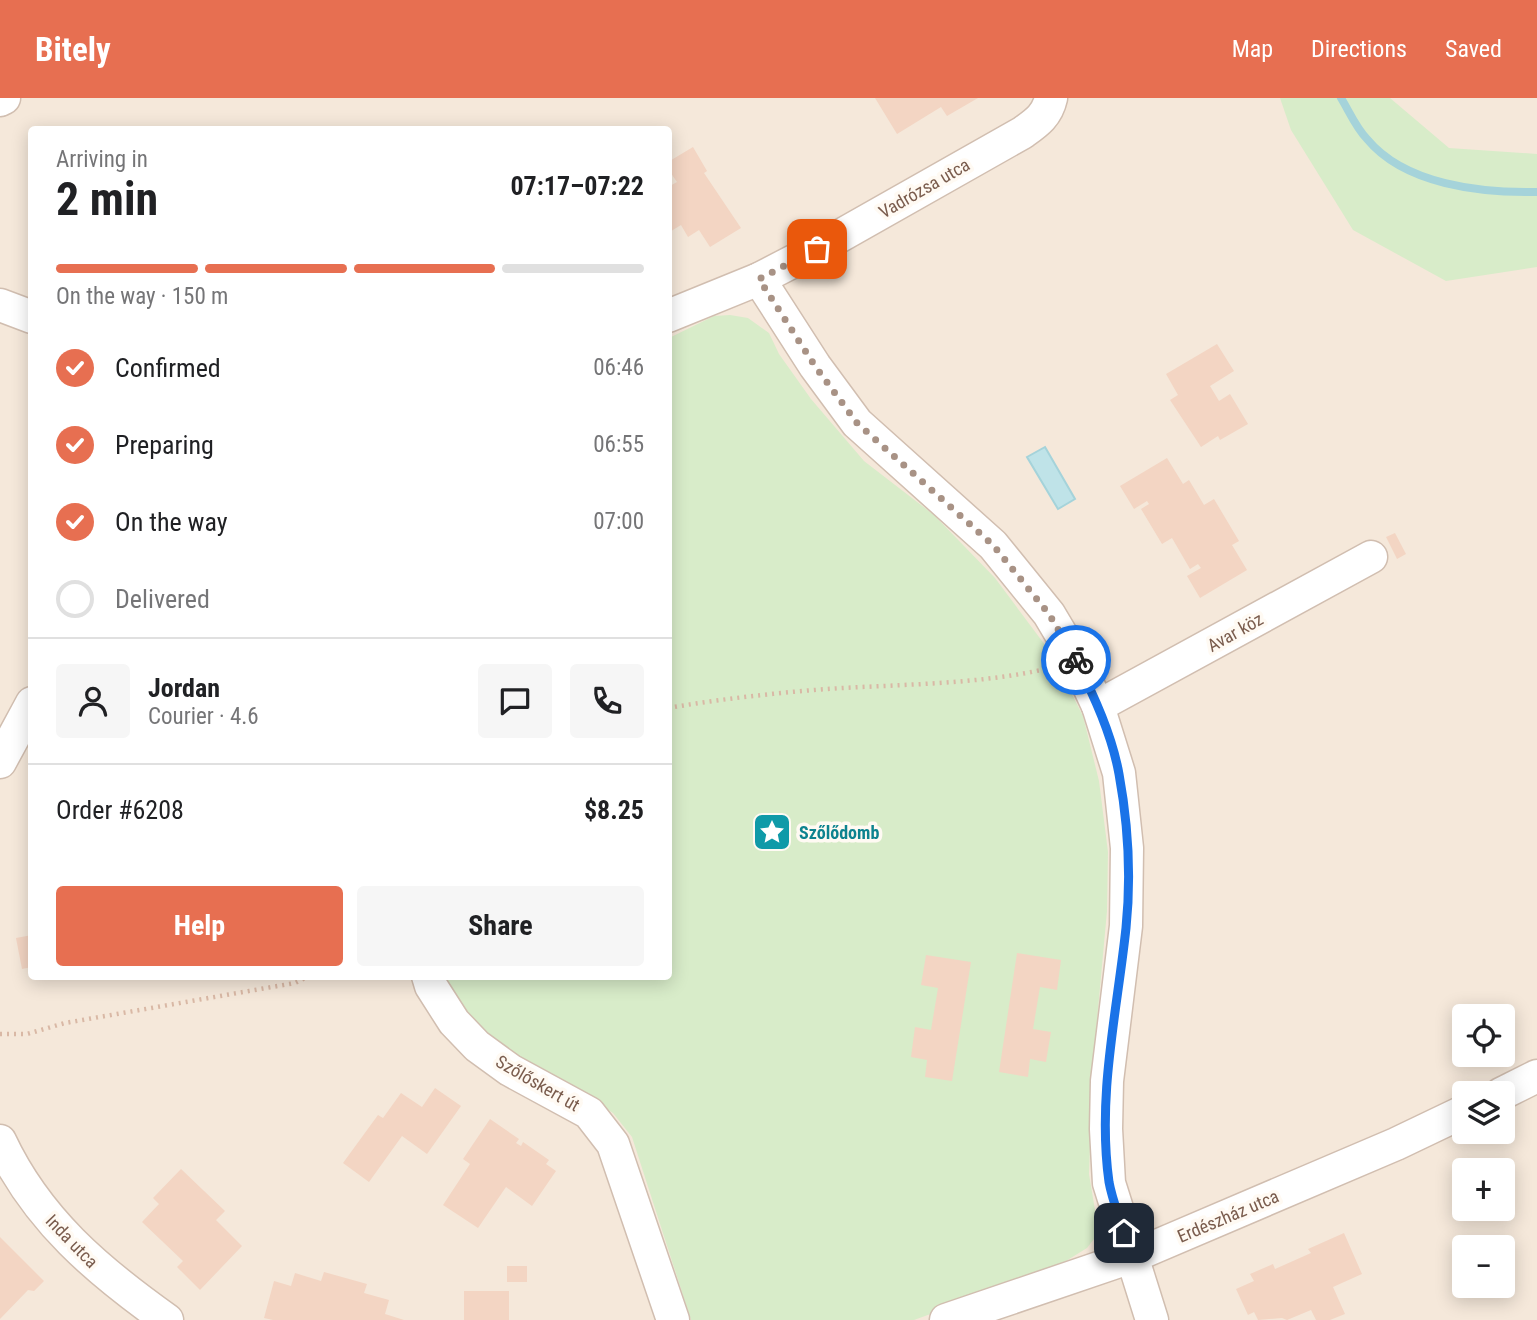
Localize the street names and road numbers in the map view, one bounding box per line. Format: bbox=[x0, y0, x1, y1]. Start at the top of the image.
street label: Vadrózsa utca bbox=[875, 154, 973, 222]
street label: Avar köz bbox=[1203, 608, 1267, 656]
street label: Szőlőskert út bbox=[492, 1051, 584, 1115]
street label: Erdészház utca bbox=[1174, 1185, 1282, 1247]
street label: Inda utca bbox=[42, 1210, 102, 1272]

